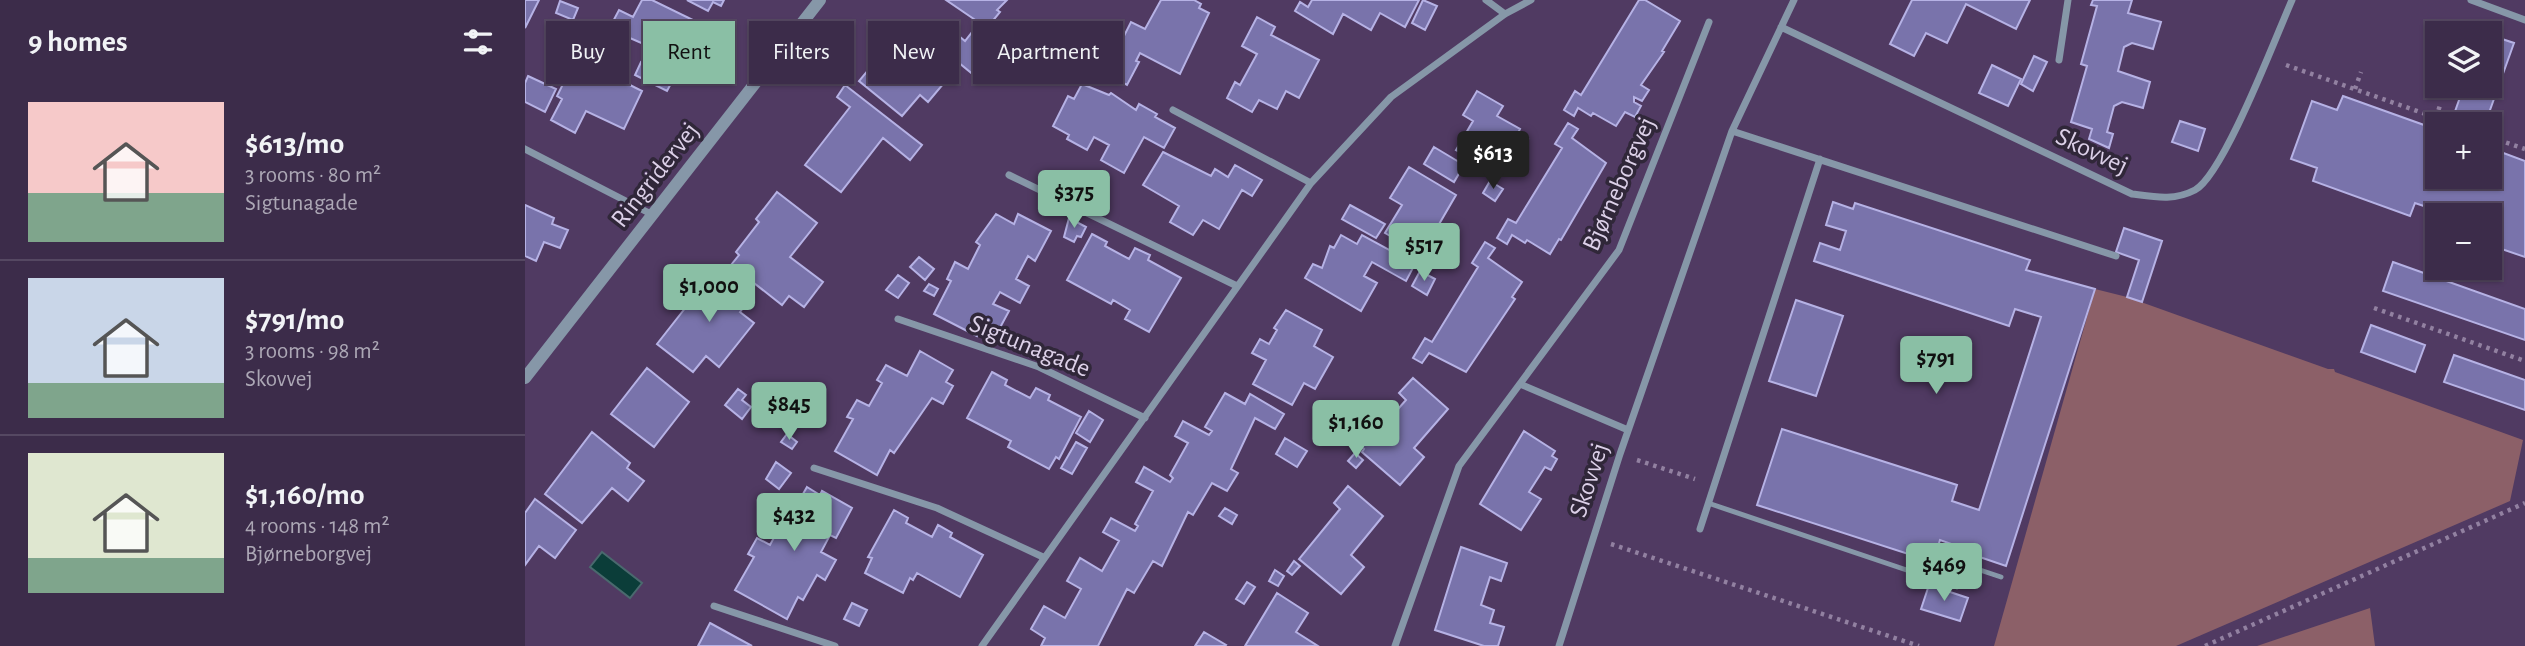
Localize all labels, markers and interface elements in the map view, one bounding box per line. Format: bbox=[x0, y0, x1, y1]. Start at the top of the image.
chip: Buy bbox=[546, 21, 629, 84]
chip: Rent bbox=[643, 21, 735, 84]
chip: Filters bbox=[749, 21, 854, 84]
chip: New bbox=[868, 21, 959, 84]
chip: Apartment bbox=[973, 21, 1123, 84]
map controls bbox=[2425, 21, 2502, 280]
button: layers bbox=[2425, 21, 2502, 98]
icon: filters bbox=[459, 23, 497, 61]
text: 9 homes bbox=[28, 27, 128, 57]
button: + bbox=[2425, 112, 2502, 189]
street label: Bjørneborgvej bbox=[1578, 113, 1660, 255]
street label: Ringridervej bbox=[606, 118, 704, 232]
street label: Skovvej bbox=[2052, 123, 2132, 179]
text: $613/mo bbox=[245, 129, 344, 159]
icon: home bbox=[84, 130, 168, 214]
pin: $613 bbox=[1452, 132, 1534, 191]
text: $613 bbox=[1473, 142, 1513, 165]
text: 3 rooms · 80 m² bbox=[245, 164, 381, 187]
pin: $375 bbox=[1033, 170, 1115, 230]
text: $375 bbox=[1054, 181, 1094, 204]
text: Sigtunagade bbox=[245, 192, 358, 215]
button: − bbox=[2425, 203, 2502, 280]
pin: $517 bbox=[1383, 224, 1465, 283]
text: $517 bbox=[1405, 234, 1443, 257]
pin: $1,000 bbox=[652, 264, 766, 324]
text: $1,000 bbox=[679, 275, 739, 298]
text: $791/mo bbox=[245, 305, 344, 335]
icon: home bbox=[84, 306, 168, 390]
street label: Sigtunagade bbox=[966, 310, 1094, 382]
pin: $791 bbox=[1895, 336, 1977, 396]
text: 3 rooms · 98 m² bbox=[245, 340, 380, 363]
text: $791 bbox=[1916, 347, 1956, 370]
text: Skovvej bbox=[245, 368, 313, 391]
pin: $845 bbox=[748, 382, 830, 442]
text: $845 bbox=[767, 393, 811, 416]
pin: $1,160 bbox=[1299, 400, 1413, 460]
text: $1,160 bbox=[1328, 411, 1384, 434]
street label: Skovvej bbox=[1565, 440, 1613, 520]
text: $1,160/mo bbox=[245, 480, 365, 510]
icon: home bbox=[84, 481, 168, 565]
pin: $432 bbox=[753, 494, 835, 553]
text: $432 bbox=[773, 504, 815, 527]
text: 4 rooms · 148 m² bbox=[245, 515, 390, 538]
text: Bjørneborgvej bbox=[245, 543, 372, 566]
pin: $469 bbox=[1903, 544, 1985, 603]
text: $469 bbox=[1922, 554, 1966, 577]

